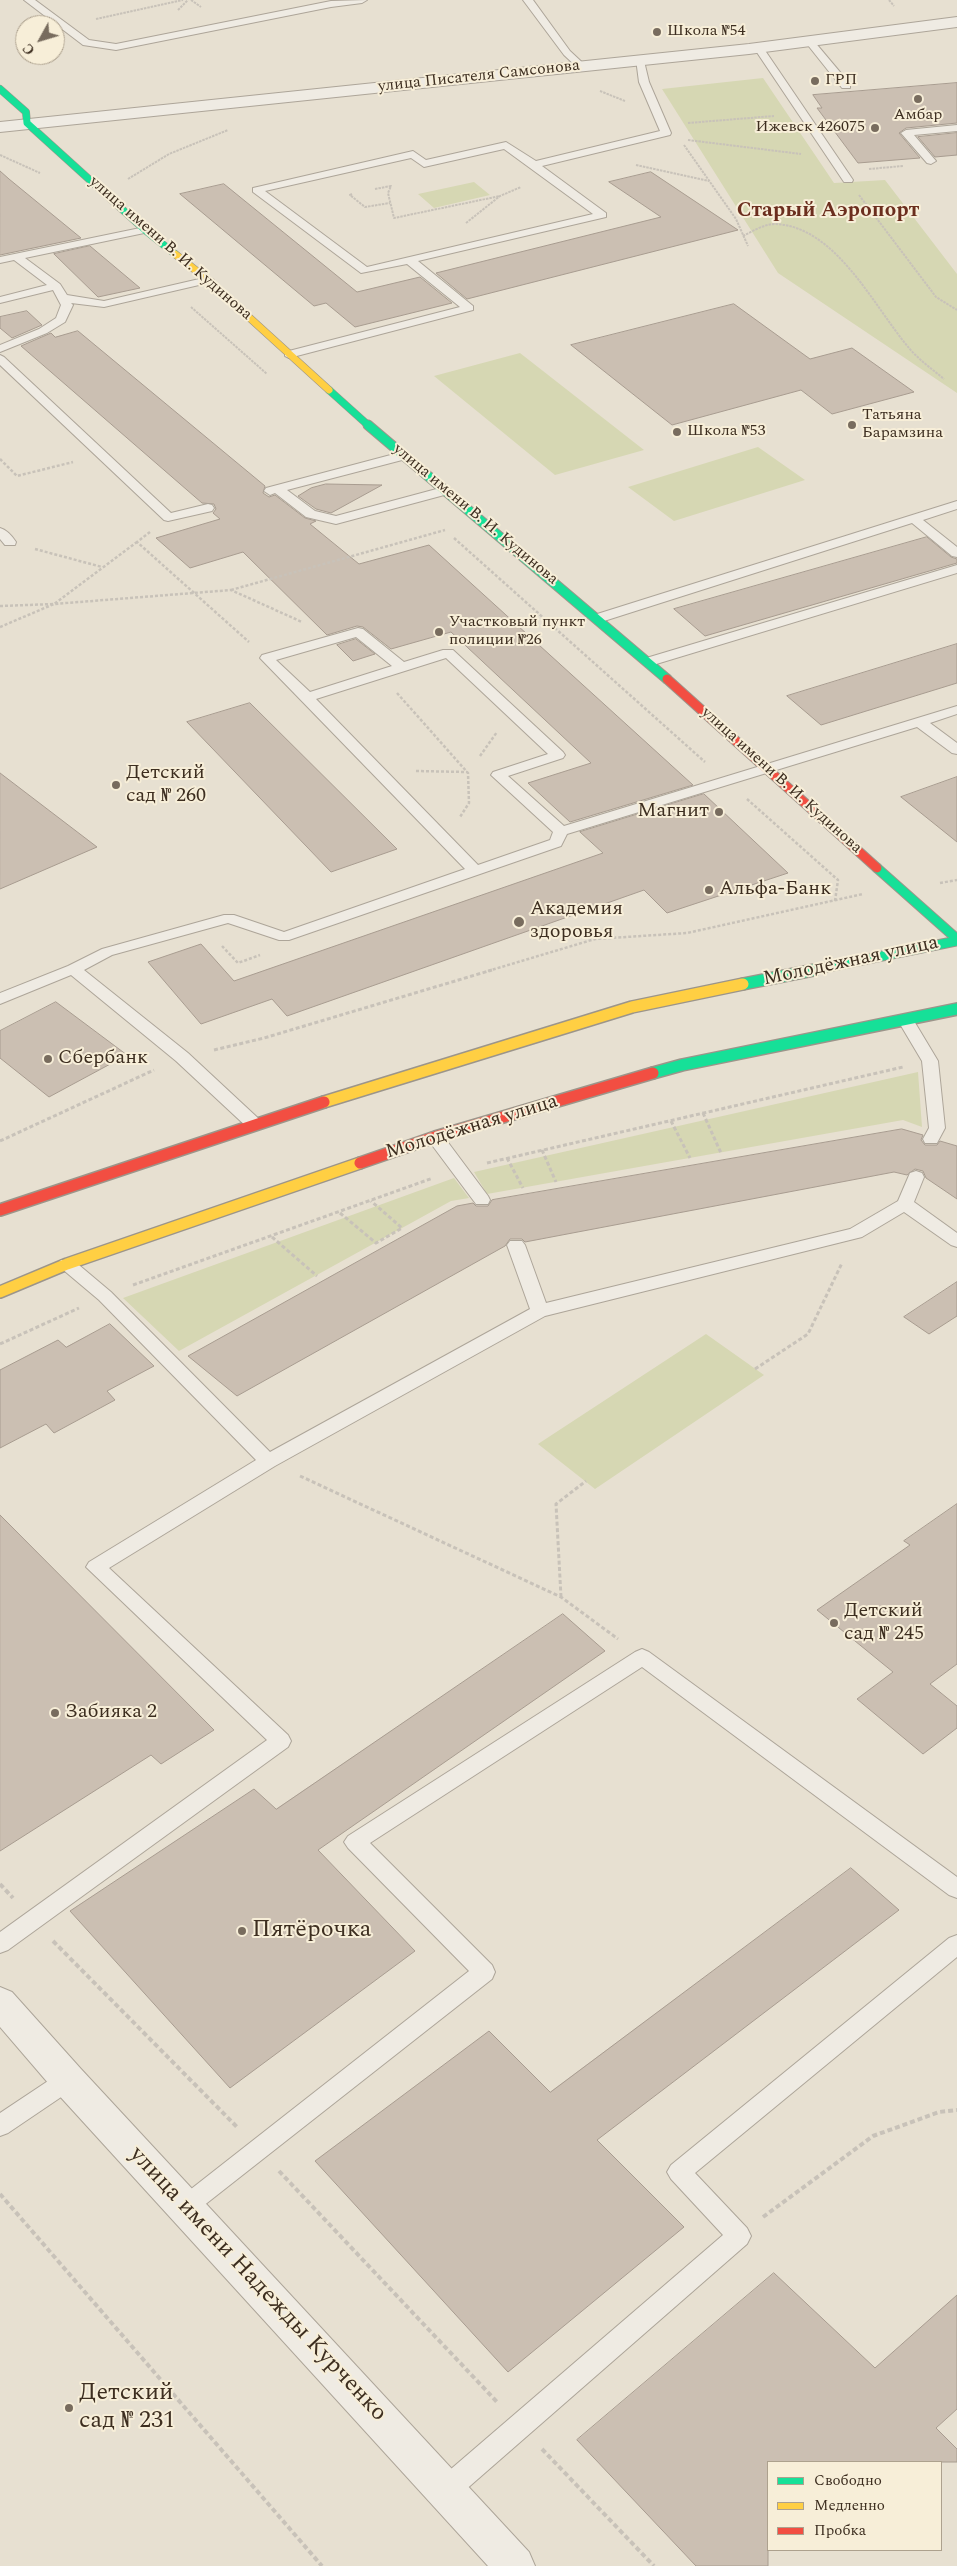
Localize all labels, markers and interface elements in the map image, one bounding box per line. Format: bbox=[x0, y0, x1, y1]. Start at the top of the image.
north arrow bbox=[15, 15, 65, 65]
place label: Школа №54 bbox=[667, 22, 746, 42]
marker: Школа №54 bbox=[651, 26, 663, 38]
text: С bbox=[17, 39, 40, 60]
street label: улица Писателя Самсонова bbox=[377, 57, 581, 97]
place label: ГРП bbox=[825, 71, 857, 91]
marker: ГРП bbox=[809, 75, 821, 87]
marker: Амбар bbox=[912, 93, 924, 105]
place label: Амбар bbox=[894, 106, 942, 126]
place label: Ижевск 426075 bbox=[755, 118, 865, 138]
marker: Ижевск 426075 bbox=[869, 122, 881, 134]
street label: улица имени В. И. Кудинова bbox=[85, 173, 255, 325]
district label: Старый Аэропорт bbox=[737, 199, 919, 225]
place label: Татьяна Барамзина bbox=[862, 406, 943, 444]
marker: Татьяна Барамзина bbox=[846, 419, 858, 431]
place label: Школа №53 bbox=[687, 422, 766, 442]
marker: Школа №53 bbox=[671, 426, 683, 438]
street label: улица имени В. И. Кудинова bbox=[388, 440, 562, 590]
place label: Участковый пункт полиции №26 bbox=[449, 613, 585, 651]
marker: Участковый пункт полиции №26 bbox=[433, 626, 445, 638]
street label: улица имени В. И. Кудинова bbox=[697, 704, 865, 858]
place label: Детский сад № 260 bbox=[126, 762, 206, 809]
marker: Детский сад № 260 bbox=[110, 779, 122, 791]
place label: Магнит bbox=[637, 800, 709, 824]
marker: Магнит bbox=[713, 806, 725, 818]
place label: Альфа-Банк bbox=[719, 878, 831, 902]
marker: Альфа-Банк bbox=[703, 884, 715, 896]
place label: Академия здоровья bbox=[530, 898, 623, 945]
marker: Академия здоровья bbox=[512, 915, 526, 929]
street label: Молодёжная улица bbox=[761, 932, 941, 992]
place label: Сбербанк bbox=[58, 1047, 148, 1071]
marker: Сбербанк bbox=[42, 1053, 54, 1065]
street label: Молодёжная улица bbox=[383, 1090, 561, 1166]
place label: Детский сад № 245 bbox=[844, 1600, 924, 1647]
marker: Детский сад № 245 bbox=[828, 1617, 840, 1629]
place label: Забияка 2 bbox=[65, 1701, 157, 1725]
marker: Забияка 2 bbox=[49, 1707, 61, 1719]
place label: Пятёрочка bbox=[252, 1917, 371, 1945]
marker: Пятёрочка bbox=[236, 1925, 248, 1937]
street label: улица имени Надежды Курченко bbox=[122, 2142, 392, 2428]
place label: Детский сад № 231 bbox=[79, 2380, 175, 2436]
marker: Детский сад № 231 bbox=[63, 2402, 75, 2414]
legend bbox=[767, 2461, 942, 2551]
text: Свободно bbox=[814, 2469, 882, 2492]
text: Медленно bbox=[814, 2494, 885, 2517]
text: Пробка bbox=[814, 2519, 866, 2542]

